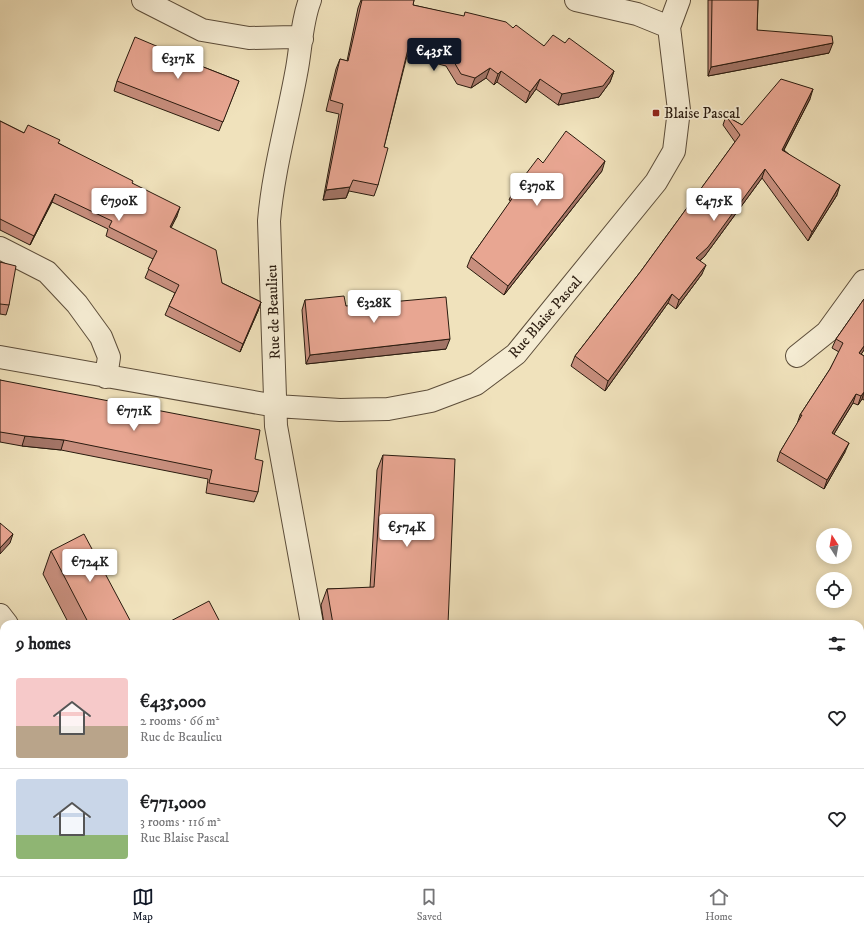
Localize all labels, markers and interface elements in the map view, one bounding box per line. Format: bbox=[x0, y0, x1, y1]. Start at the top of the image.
pin: €435K bbox=[406, 38, 462, 72]
text: €435K bbox=[416, 43, 452, 59]
pin: €317K bbox=[150, 46, 206, 80]
text: €317K bbox=[161, 51, 195, 67]
place label: Blaise Pascal bbox=[664, 104, 741, 123]
marker: Blaise Pascal bbox=[651, 108, 661, 118]
pin: €370K bbox=[509, 173, 565, 207]
text: €370K bbox=[519, 178, 555, 194]
pin: €790K bbox=[91, 188, 147, 222]
pin: €475K bbox=[686, 188, 742, 222]
text: €790K bbox=[100, 193, 138, 209]
text: €475K bbox=[695, 193, 733, 209]
street label: Rue de Beaulieu bbox=[262, 264, 285, 360]
street label: Rue Blaise Pascal bbox=[505, 272, 587, 362]
pin: €328K bbox=[346, 290, 402, 324]
text: €328K bbox=[357, 295, 391, 311]
pin: €771K bbox=[106, 398, 162, 432]
text: €771K bbox=[116, 403, 152, 419]
pin: €574K bbox=[379, 514, 435, 548]
text: €574K bbox=[388, 519, 426, 535]
north arrow bbox=[816, 528, 852, 564]
map controls bbox=[816, 528, 852, 608]
pin: €724K bbox=[62, 549, 118, 583]
text: €724K bbox=[71, 554, 109, 570]
button: locate bbox=[816, 572, 852, 608]
text: 9 homes bbox=[16, 633, 71, 655]
icon: filters bbox=[826, 633, 848, 655]
text: €435,000 bbox=[140, 691, 206, 713]
icon: home bbox=[48, 694, 96, 742]
icon: heart bbox=[826, 707, 848, 729]
text: 2 rooms · 66 m² bbox=[140, 713, 219, 729]
text: Rue de Beaulieu bbox=[140, 729, 222, 745]
text: €771,000 bbox=[140, 792, 206, 814]
icon: home bbox=[48, 795, 96, 843]
icon: heart bbox=[826, 808, 848, 830]
text: 3 rooms · 116 m² bbox=[140, 814, 221, 830]
text: Rue Blaise Pascal bbox=[140, 830, 229, 846]
tab: Map bbox=[132, 886, 154, 924]
tab: Saved bbox=[417, 886, 442, 924]
tab: Home bbox=[705, 886, 732, 924]

